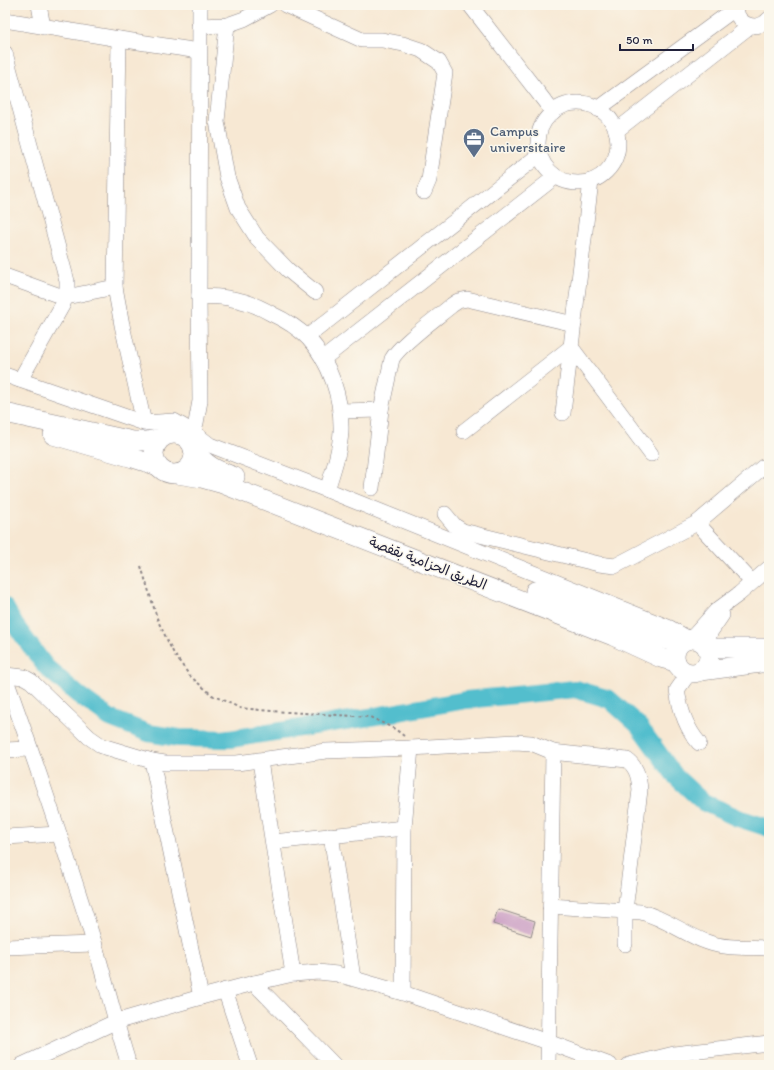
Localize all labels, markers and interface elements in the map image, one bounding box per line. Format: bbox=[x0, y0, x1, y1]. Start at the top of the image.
scale bar bbox=[620, 26, 693, 52]
text: 50 m bbox=[626, 33, 652, 47]
place label: Campus universitaire bbox=[490, 123, 566, 156]
office icon: Campus universitaire bbox=[461, 126, 487, 159]
street label: الطريق الحزامية بقفصة bbox=[367, 533, 489, 594]

